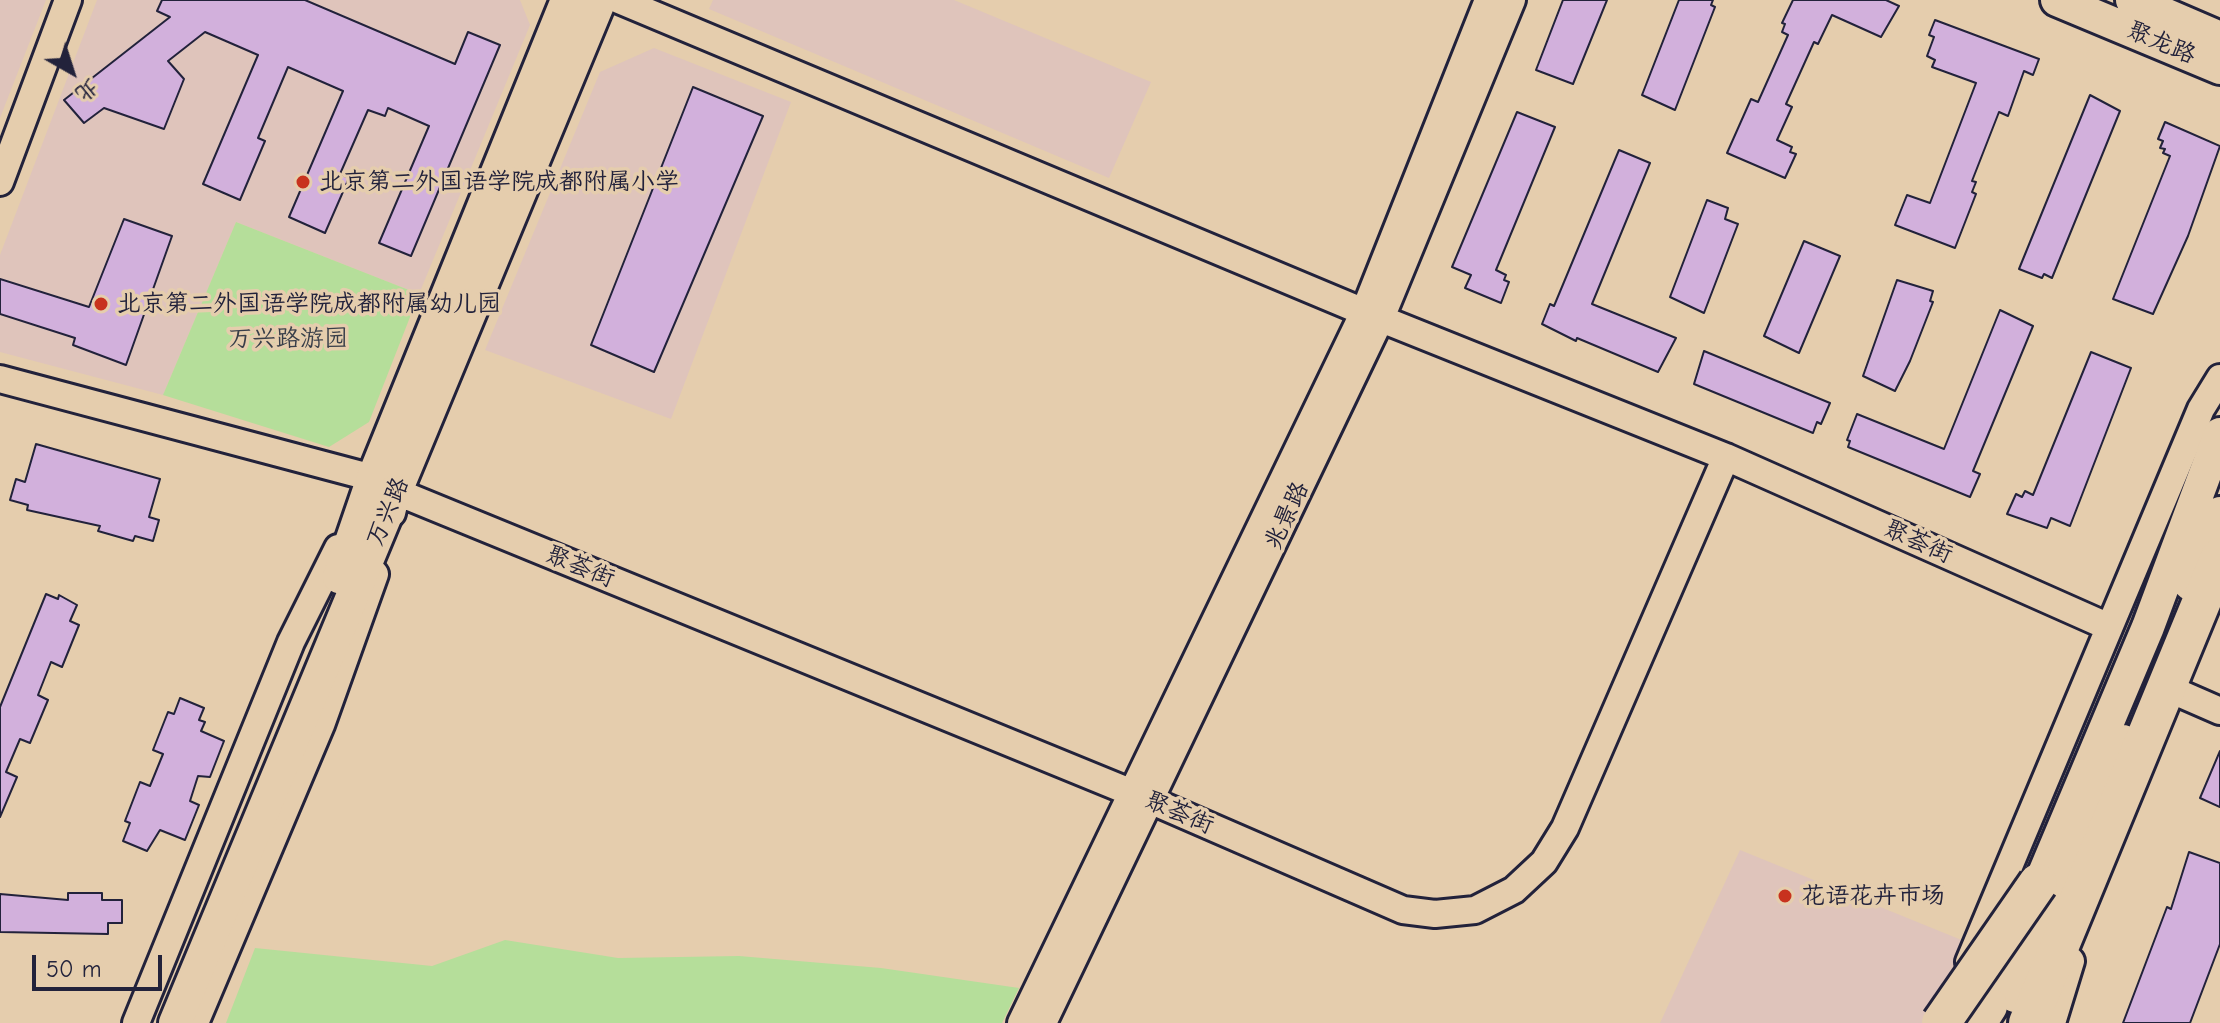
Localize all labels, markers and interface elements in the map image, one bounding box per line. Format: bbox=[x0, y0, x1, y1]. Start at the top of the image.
street label: 聚龙路 bbox=[2122, 16, 2200, 70]
north arrow bbox=[32, 32, 112, 112]
text: 北 bbox=[70, 74, 104, 108]
place label: 北京第二外国语学院成都附属小学 bbox=[319, 168, 679, 196]
marker: 北京第二外国语学院成都附属小学 bbox=[294, 173, 312, 191]
place label: 北京第二外国语学院成都附属幼儿园 bbox=[117, 290, 501, 318]
marker: 北京第二外国语学院成都附属幼儿园 bbox=[92, 295, 110, 313]
park label: 万兴路游园 bbox=[228, 325, 348, 353]
street label: 万兴路 bbox=[361, 473, 415, 551]
street label: 兆景路 bbox=[1259, 477, 1315, 555]
street label: 聚荟街 bbox=[1879, 514, 1957, 570]
street label: 聚荟街 bbox=[541, 540, 619, 594]
street label: 聚荟街 bbox=[1140, 786, 1218, 840]
place label: 花语花卉市场 bbox=[1801, 882, 1945, 910]
marker: 花语花卉市场 bbox=[1776, 887, 1794, 905]
scale bar bbox=[36, 939, 166, 989]
text: 50 m bbox=[46, 955, 102, 983]

